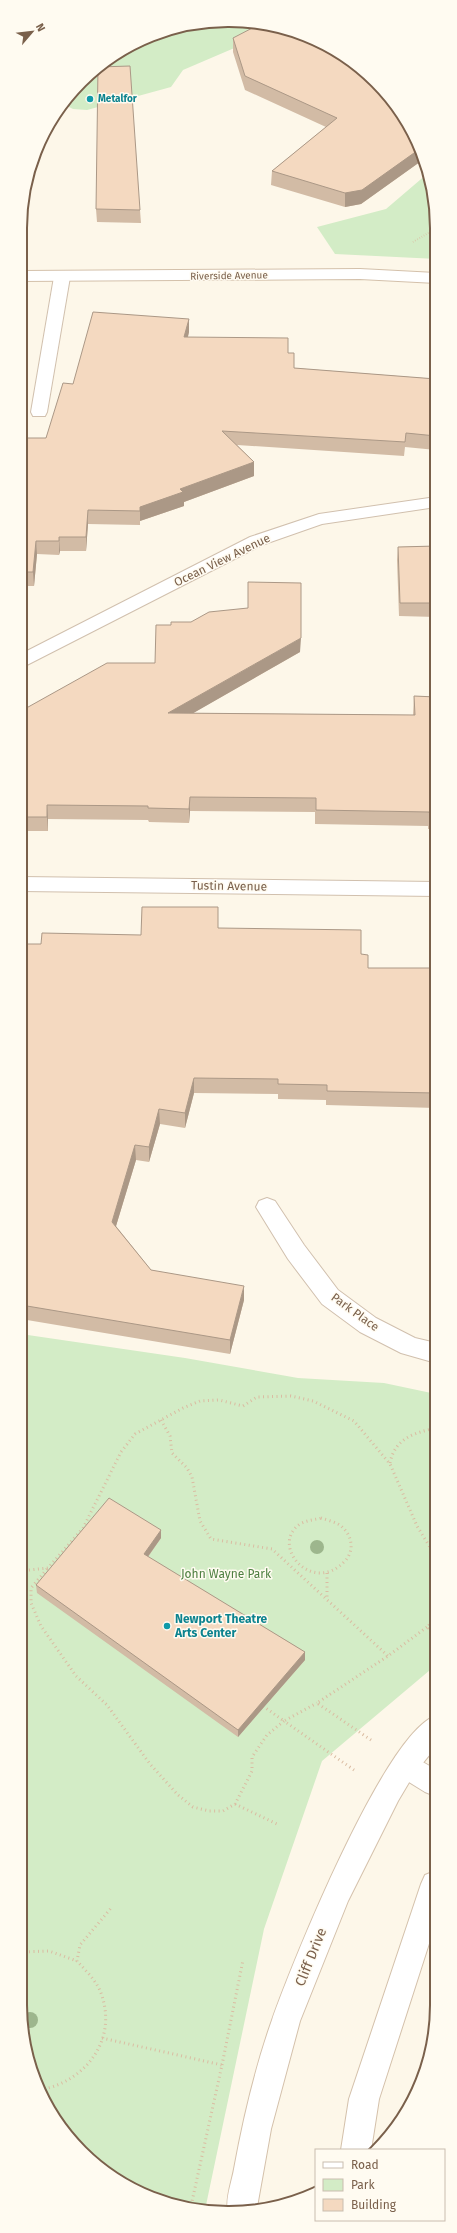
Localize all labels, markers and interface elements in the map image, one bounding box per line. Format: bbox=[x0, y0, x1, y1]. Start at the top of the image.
north arrow bbox=[12, 12, 52, 52]
text: N bbox=[33, 21, 48, 34]
place label: Metalfor bbox=[98, 93, 138, 105]
marker: Metalfor bbox=[85, 94, 95, 104]
street label: Riverside Avenue bbox=[190, 269, 268, 283]
street label: Ocean View Avenue bbox=[172, 531, 272, 589]
street label: Tustin Avenue bbox=[191, 878, 267, 894]
street label: Park Place bbox=[328, 1290, 382, 1334]
park label: John Wayne Park bbox=[181, 1567, 272, 1581]
place label: Newport Theatre Arts Center bbox=[174, 1612, 268, 1640]
marker: Newport Theatre Arts Center bbox=[162, 1621, 172, 1631]
street label: Cliff Drive bbox=[292, 1925, 330, 1989]
legend bbox=[315, 2149, 445, 2221]
text: Road bbox=[351, 2158, 379, 2172]
text: Park bbox=[351, 2178, 375, 2192]
text: Building bbox=[351, 2198, 397, 2212]

